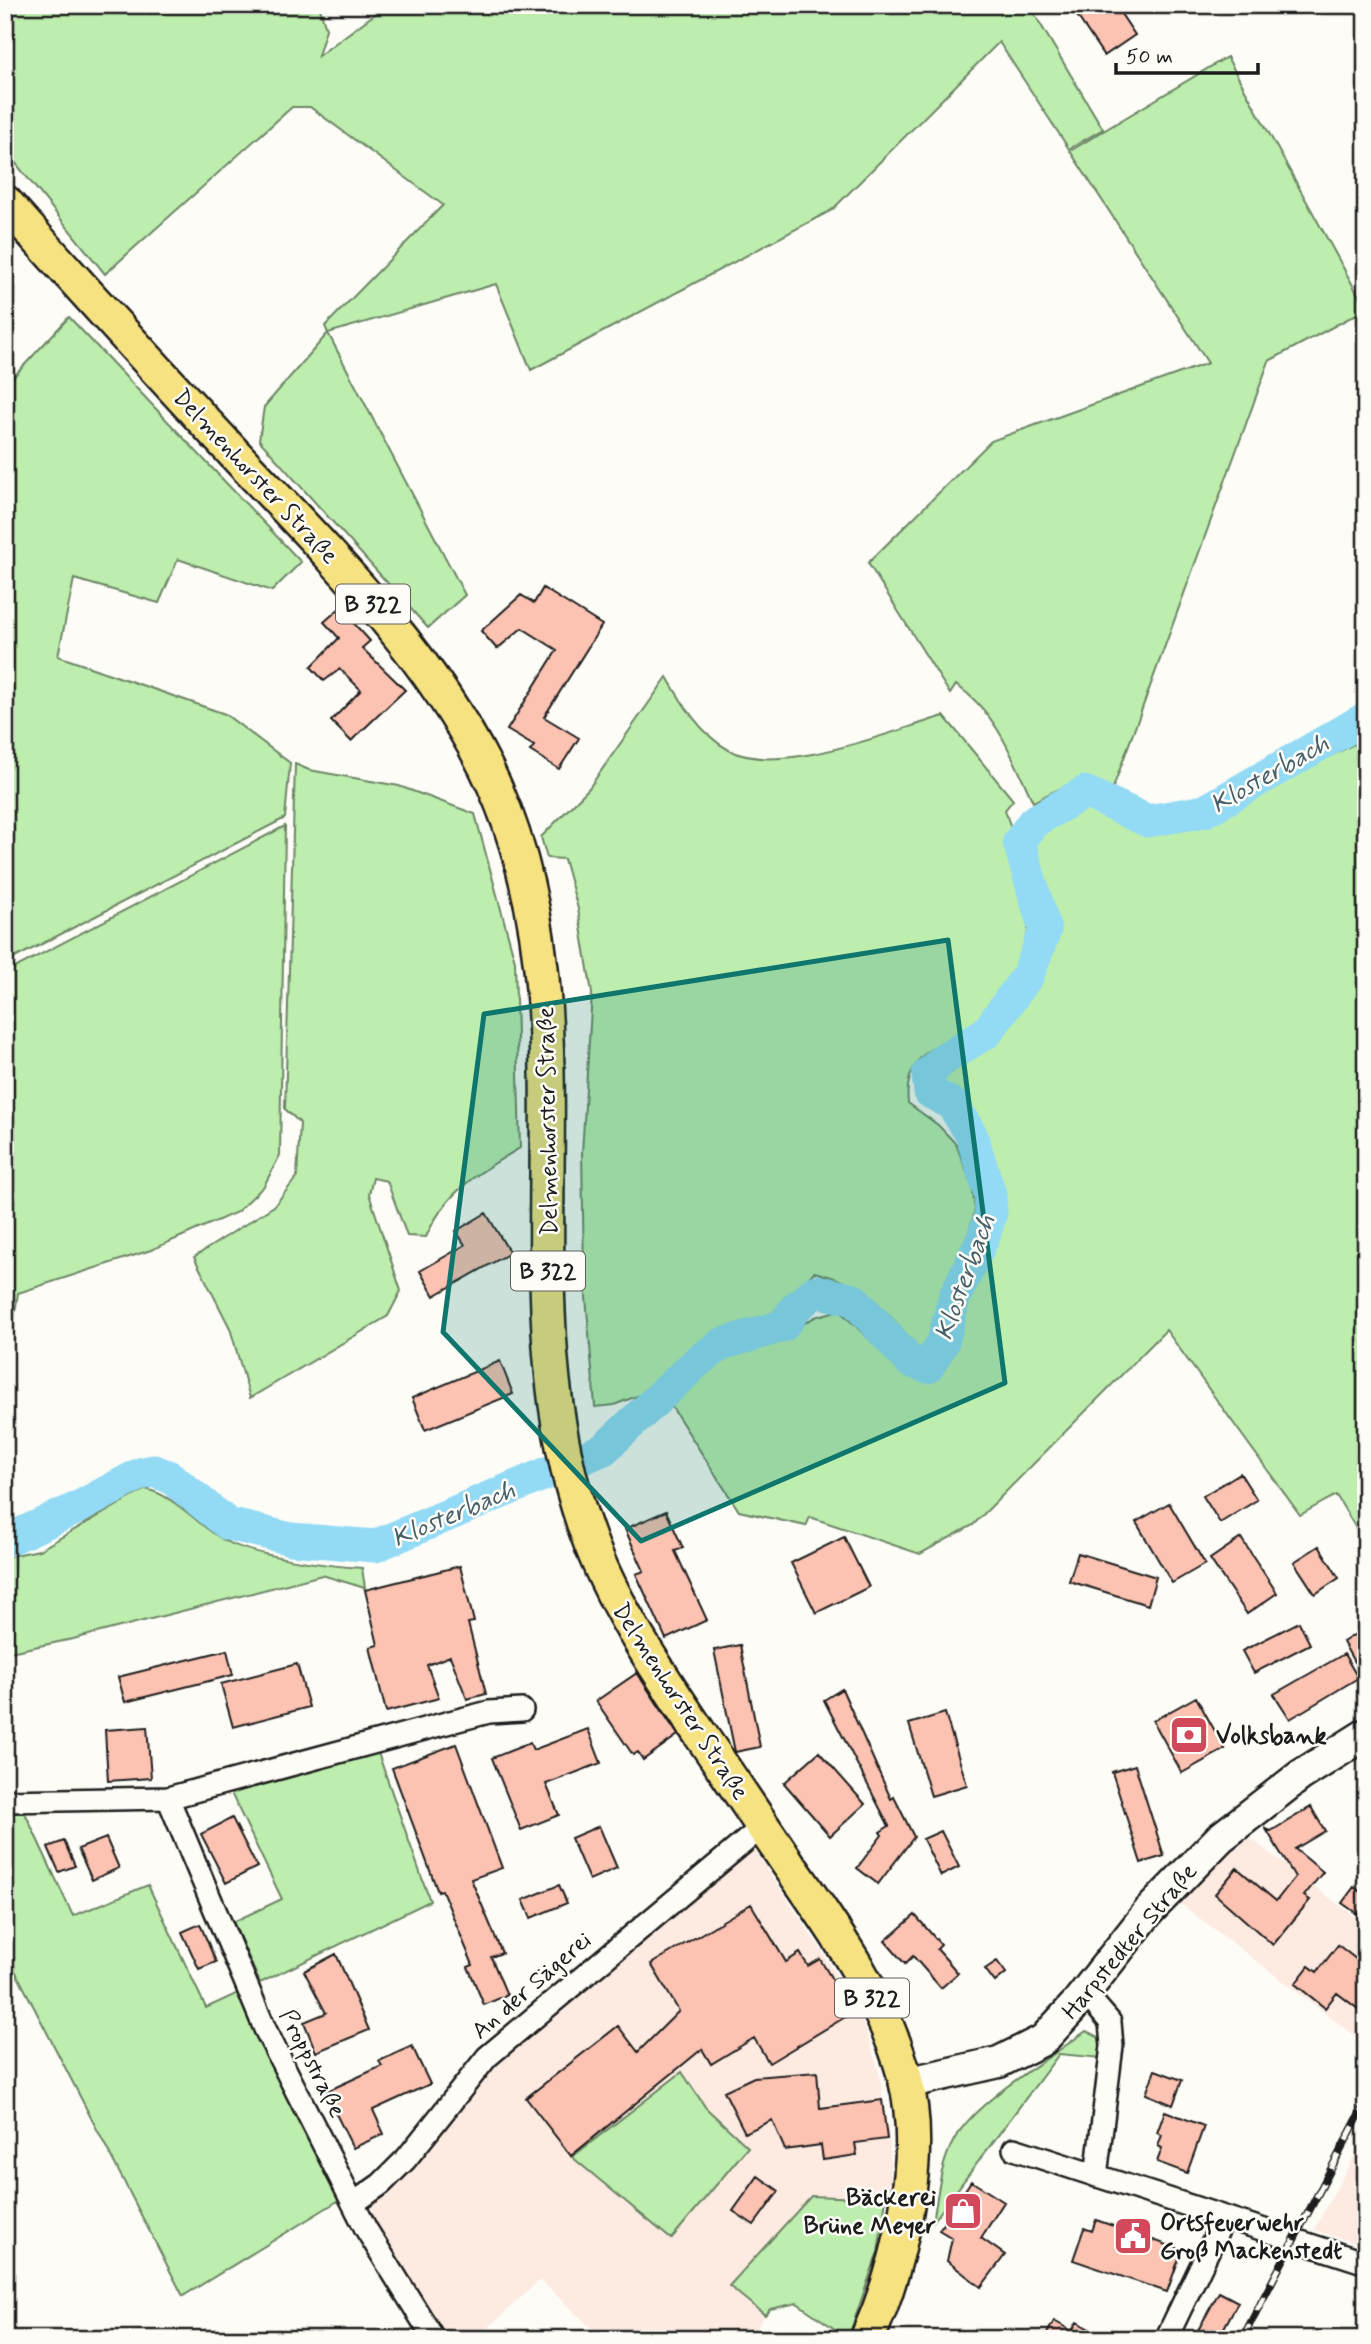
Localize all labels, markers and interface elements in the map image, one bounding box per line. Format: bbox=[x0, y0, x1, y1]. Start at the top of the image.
scale bar bbox=[1116, 32, 1257, 76]
text: 50 m bbox=[1126, 43, 1173, 71]
street label: Delmenhorster Straße bbox=[165, 383, 344, 571]
road number: B 322 bbox=[336, 584, 410, 624]
water label: Klosterbach bbox=[1205, 727, 1335, 822]
street label: Delmenhorster Straße bbox=[531, 1006, 566, 1236]
water label: Klosterbach bbox=[927, 1210, 1004, 1345]
road number: B 322 bbox=[511, 1252, 585, 1290]
water label: Klosterbach bbox=[387, 1474, 521, 1556]
street label: Delmenhorster Straße bbox=[604, 1597, 755, 1806]
bank icon: Volksbank bbox=[1168, 1714, 1210, 1756]
place label: Volksbank bbox=[1216, 1721, 1327, 1752]
street label: Harpstedter Straße bbox=[1056, 1857, 1205, 2027]
street label: An der Sägerei bbox=[466, 1925, 598, 2047]
road number: B 322 bbox=[835, 1979, 909, 2018]
street label: Proppstraße bbox=[271, 2004, 352, 2123]
place label: Bäckerei Brüne Meyer bbox=[803, 2183, 936, 2242]
shop icon: Bäckerei Brüne Meyer bbox=[942, 2190, 984, 2232]
place label: Ortsfeuerwehr Groß Mackenstedt bbox=[1160, 2208, 1342, 2267]
public building icon: Ortsfeuerwehr Groß Mackenstedt bbox=[1112, 2215, 1154, 2257]

